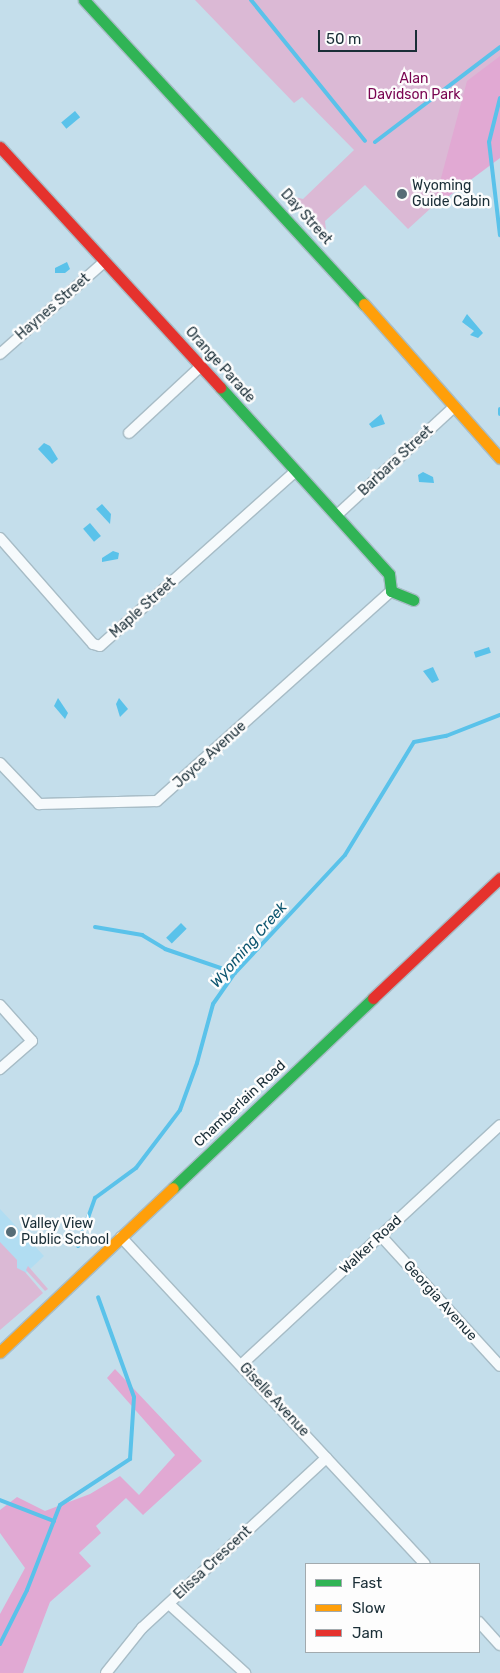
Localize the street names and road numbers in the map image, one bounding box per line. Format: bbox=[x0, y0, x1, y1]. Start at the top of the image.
street label: Day Street bbox=[277, 186, 335, 248]
street label: Haynes Street bbox=[13, 270, 93, 344]
street label: Orange Parade bbox=[182, 324, 258, 406]
street label: Barbara Street bbox=[355, 422, 437, 500]
street label: Maple Street bbox=[107, 574, 179, 642]
street label: Joyce Avenue bbox=[170, 718, 250, 792]
street label: Chamberlain Road bbox=[191, 1057, 289, 1151]
street label: Walker Road bbox=[336, 1212, 406, 1278]
street label: Georgia Avenue bbox=[399, 1257, 481, 1345]
street label: Giselle Avenue bbox=[235, 1360, 313, 1440]
street label: Elissa Crescent bbox=[171, 1523, 255, 1603]

